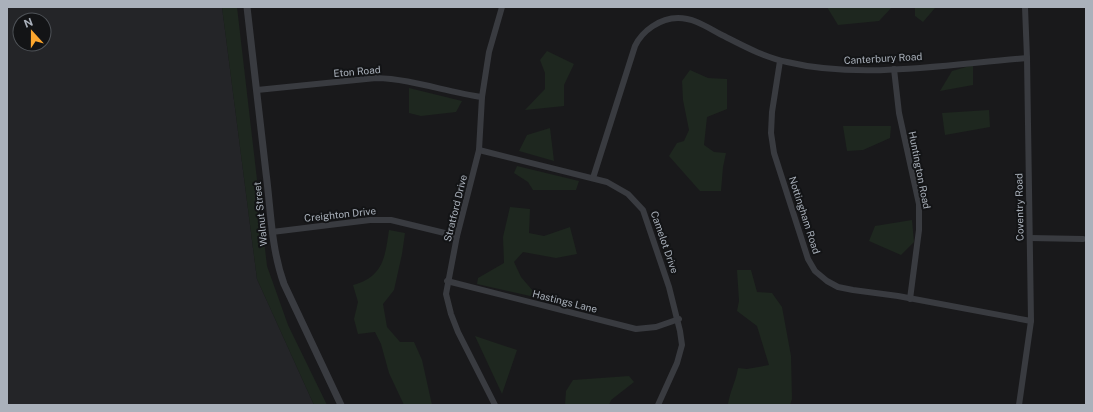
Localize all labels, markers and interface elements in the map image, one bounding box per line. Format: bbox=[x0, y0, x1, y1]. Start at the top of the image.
north arrow bbox=[12, 12, 52, 52]
text: N bbox=[22, 16, 35, 30]
street label: Canterbury Road bbox=[843, 50, 923, 66]
street label: Eton Road bbox=[333, 63, 381, 79]
street label: Huntington Road bbox=[907, 130, 933, 210]
street label: Stratford Drive bbox=[441, 173, 469, 243]
street label: Coventry Road bbox=[1012, 173, 1026, 241]
street label: Nottingham Road bbox=[787, 175, 823, 255]
street label: Walnut Street bbox=[251, 181, 269, 247]
street label: Creighton Drive bbox=[303, 204, 377, 224]
street label: Camelot Drive bbox=[649, 209, 681, 275]
street label: Hastings Lane bbox=[531, 287, 599, 315]

